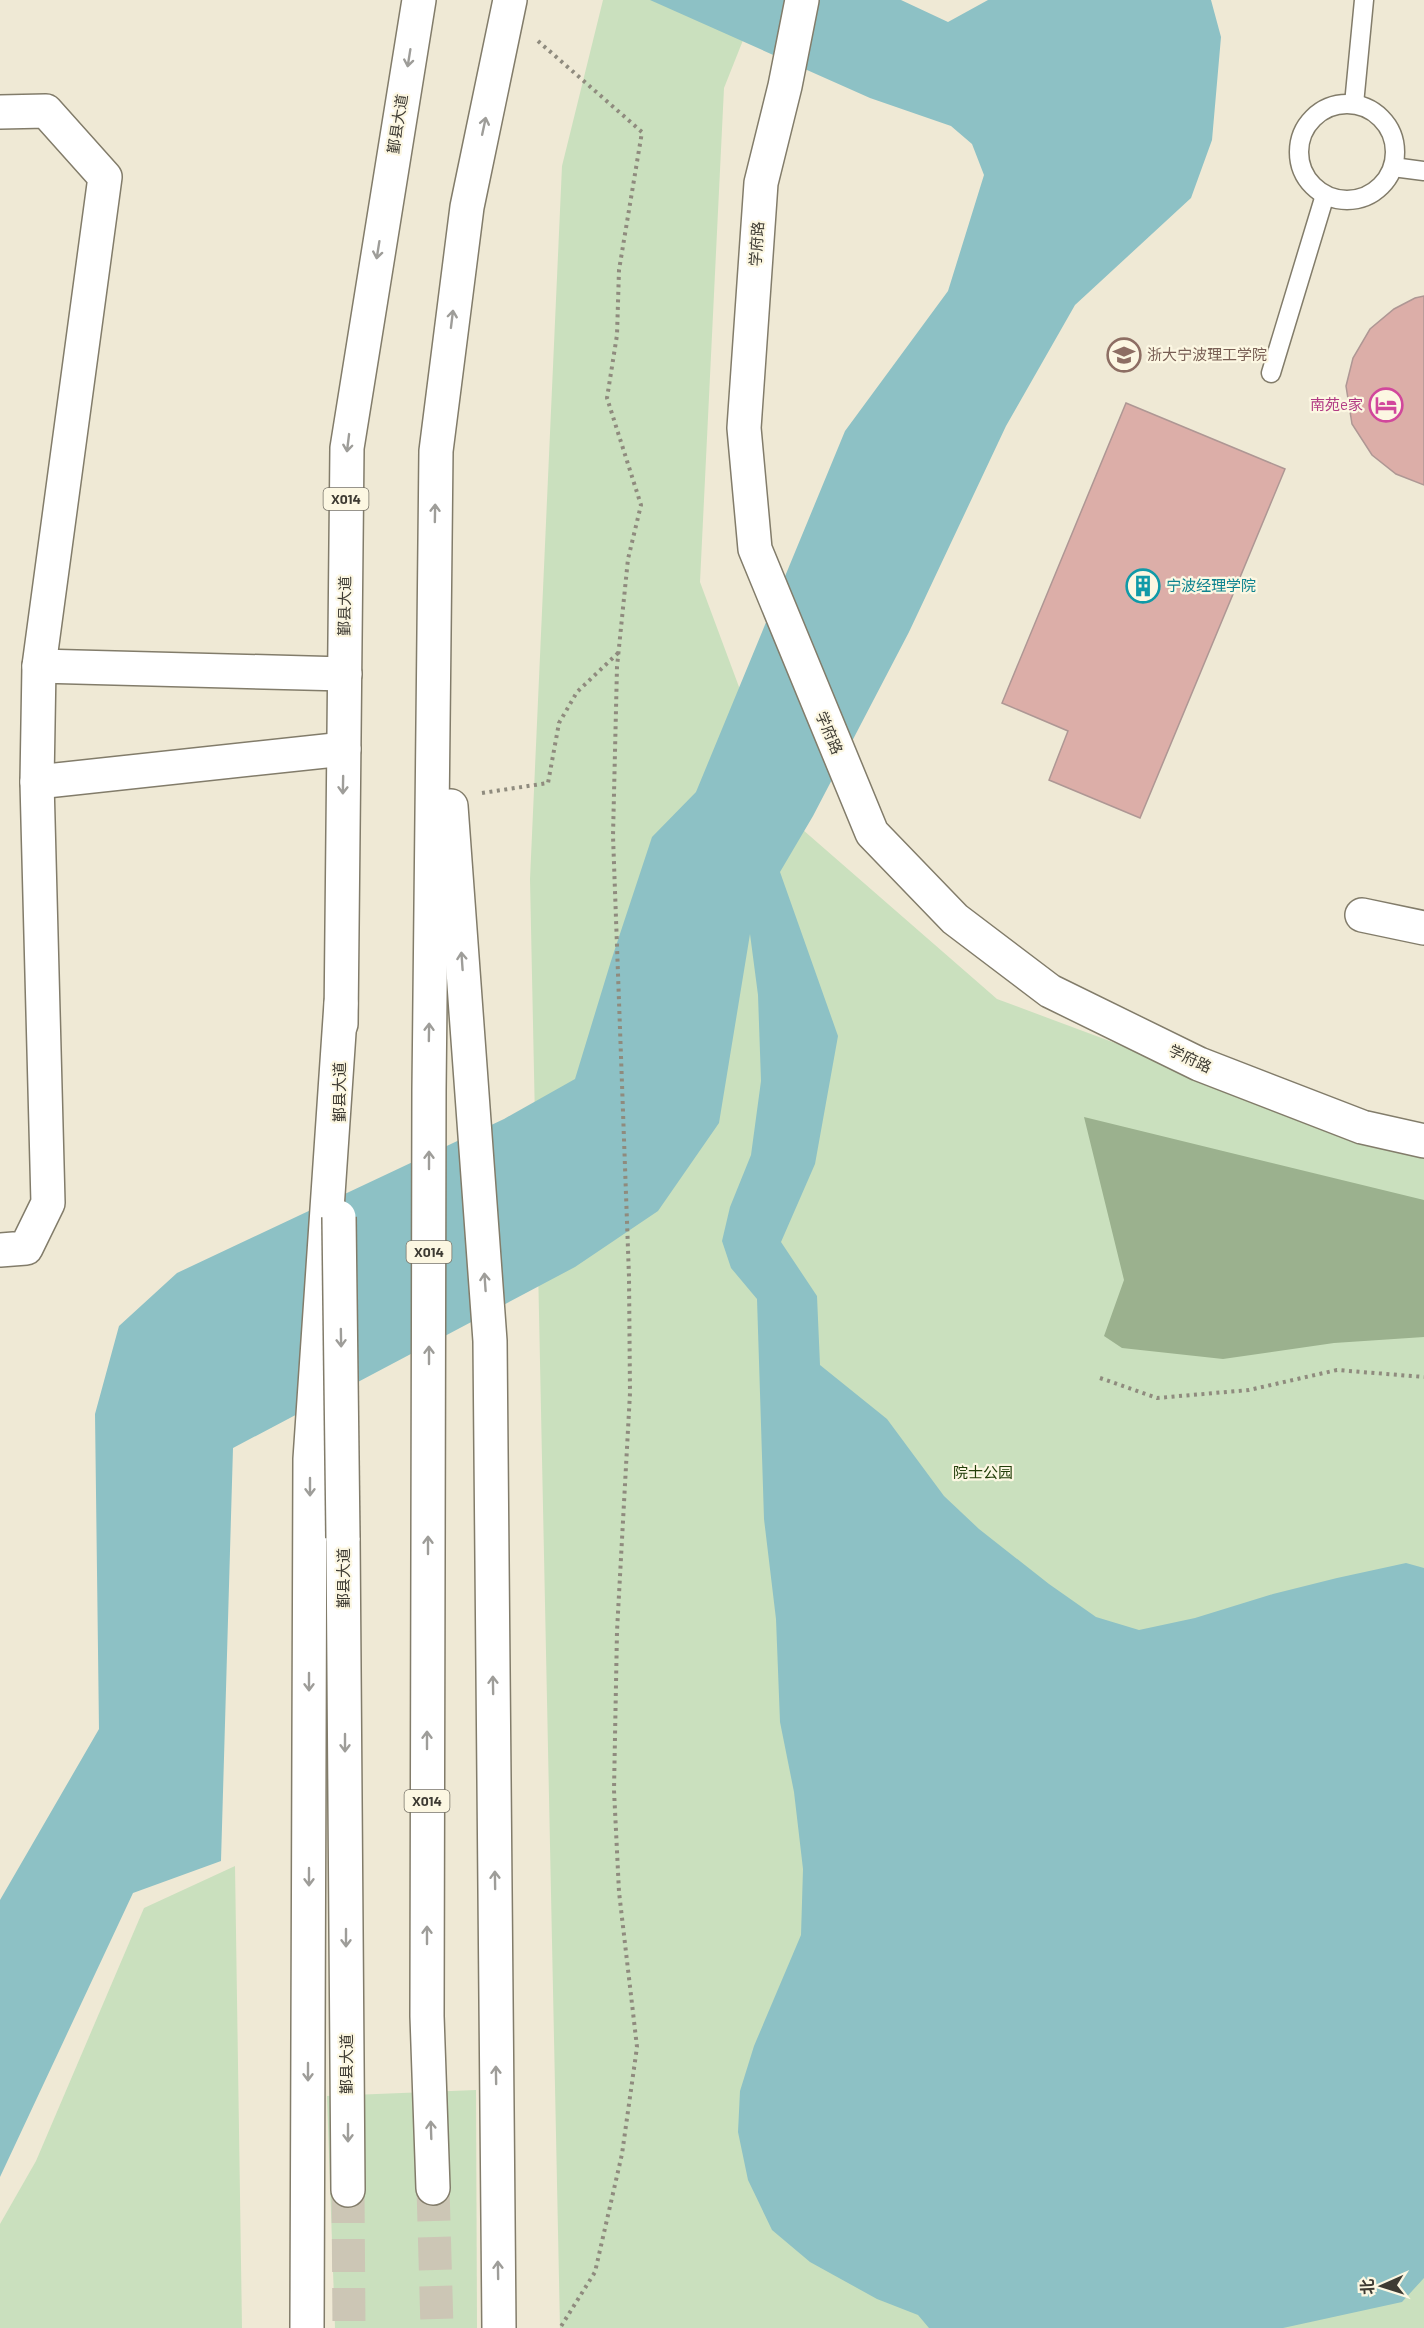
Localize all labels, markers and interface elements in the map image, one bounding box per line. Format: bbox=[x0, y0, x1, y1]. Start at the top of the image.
one-way arrow bbox=[404, 47, 415, 67]
street label: 鄞县大道 bbox=[383, 93, 411, 155]
one-way arrow bbox=[478, 117, 490, 136]
street label: 学府路 bbox=[745, 221, 767, 267]
one-way arrow bbox=[373, 240, 384, 260]
one-way arrow bbox=[447, 309, 458, 329]
school or university icon: 浙大宁波理工学院 bbox=[1106, 337, 1142, 373]
place label: 浙大宁波理工学院 bbox=[1147, 345, 1267, 363]
hotel icon: 南苑e家 bbox=[1368, 387, 1404, 423]
place label: 南苑e家 bbox=[1310, 395, 1363, 413]
one-way arrow bbox=[342, 432, 353, 452]
road number: X014 bbox=[324, 488, 368, 510]
one-way arrow bbox=[429, 503, 441, 523]
building icon: 宁波经理学院 bbox=[1125, 568, 1161, 604]
street label: 鄞县大道 bbox=[334, 576, 354, 636]
place label: 宁波经理学院 bbox=[1166, 576, 1256, 594]
street label: 学府路 bbox=[813, 708, 847, 757]
one-way arrow bbox=[337, 774, 349, 794]
one-way arrow bbox=[457, 951, 468, 971]
one-way arrow bbox=[424, 1022, 435, 1042]
street label: 学府路 bbox=[1166, 1040, 1215, 1076]
street label: 鄞县大道 bbox=[330, 1062, 348, 1122]
one-way arrow bbox=[423, 1151, 435, 1171]
road number: X014 bbox=[406, 1241, 452, 1263]
one-way arrow bbox=[480, 1273, 491, 1293]
one-way arrow bbox=[335, 1328, 347, 1348]
one-way arrow bbox=[423, 1346, 435, 1366]
park label: 院士公园 bbox=[953, 1463, 1013, 1481]
one-way arrow bbox=[304, 1477, 316, 1497]
one-way arrow bbox=[422, 1535, 434, 1555]
street label: 鄞县大道 bbox=[334, 1548, 352, 1608]
one-way arrow bbox=[303, 1672, 315, 1692]
one-way arrow bbox=[487, 1675, 499, 1695]
one-way arrow bbox=[422, 1730, 433, 1750]
one-way arrow bbox=[339, 1733, 351, 1753]
road number: X014 bbox=[404, 1790, 450, 1812]
one-way arrow bbox=[303, 1867, 315, 1887]
one-way arrow bbox=[489, 1870, 500, 1890]
one-way arrow bbox=[421, 1925, 433, 1945]
one-way arrow bbox=[340, 1928, 352, 1948]
street label: 鄞县大道 bbox=[337, 2034, 355, 2094]
one-way arrow bbox=[302, 2062, 314, 2082]
one-way arrow bbox=[490, 2065, 502, 2085]
one-way arrow bbox=[425, 2120, 436, 2140]
one-way arrow bbox=[342, 2123, 354, 2143]
north arrow bbox=[1352, 2256, 1412, 2316]
one-way arrow bbox=[492, 2260, 504, 2280]
text: 北 bbox=[1357, 2278, 1376, 2295]

